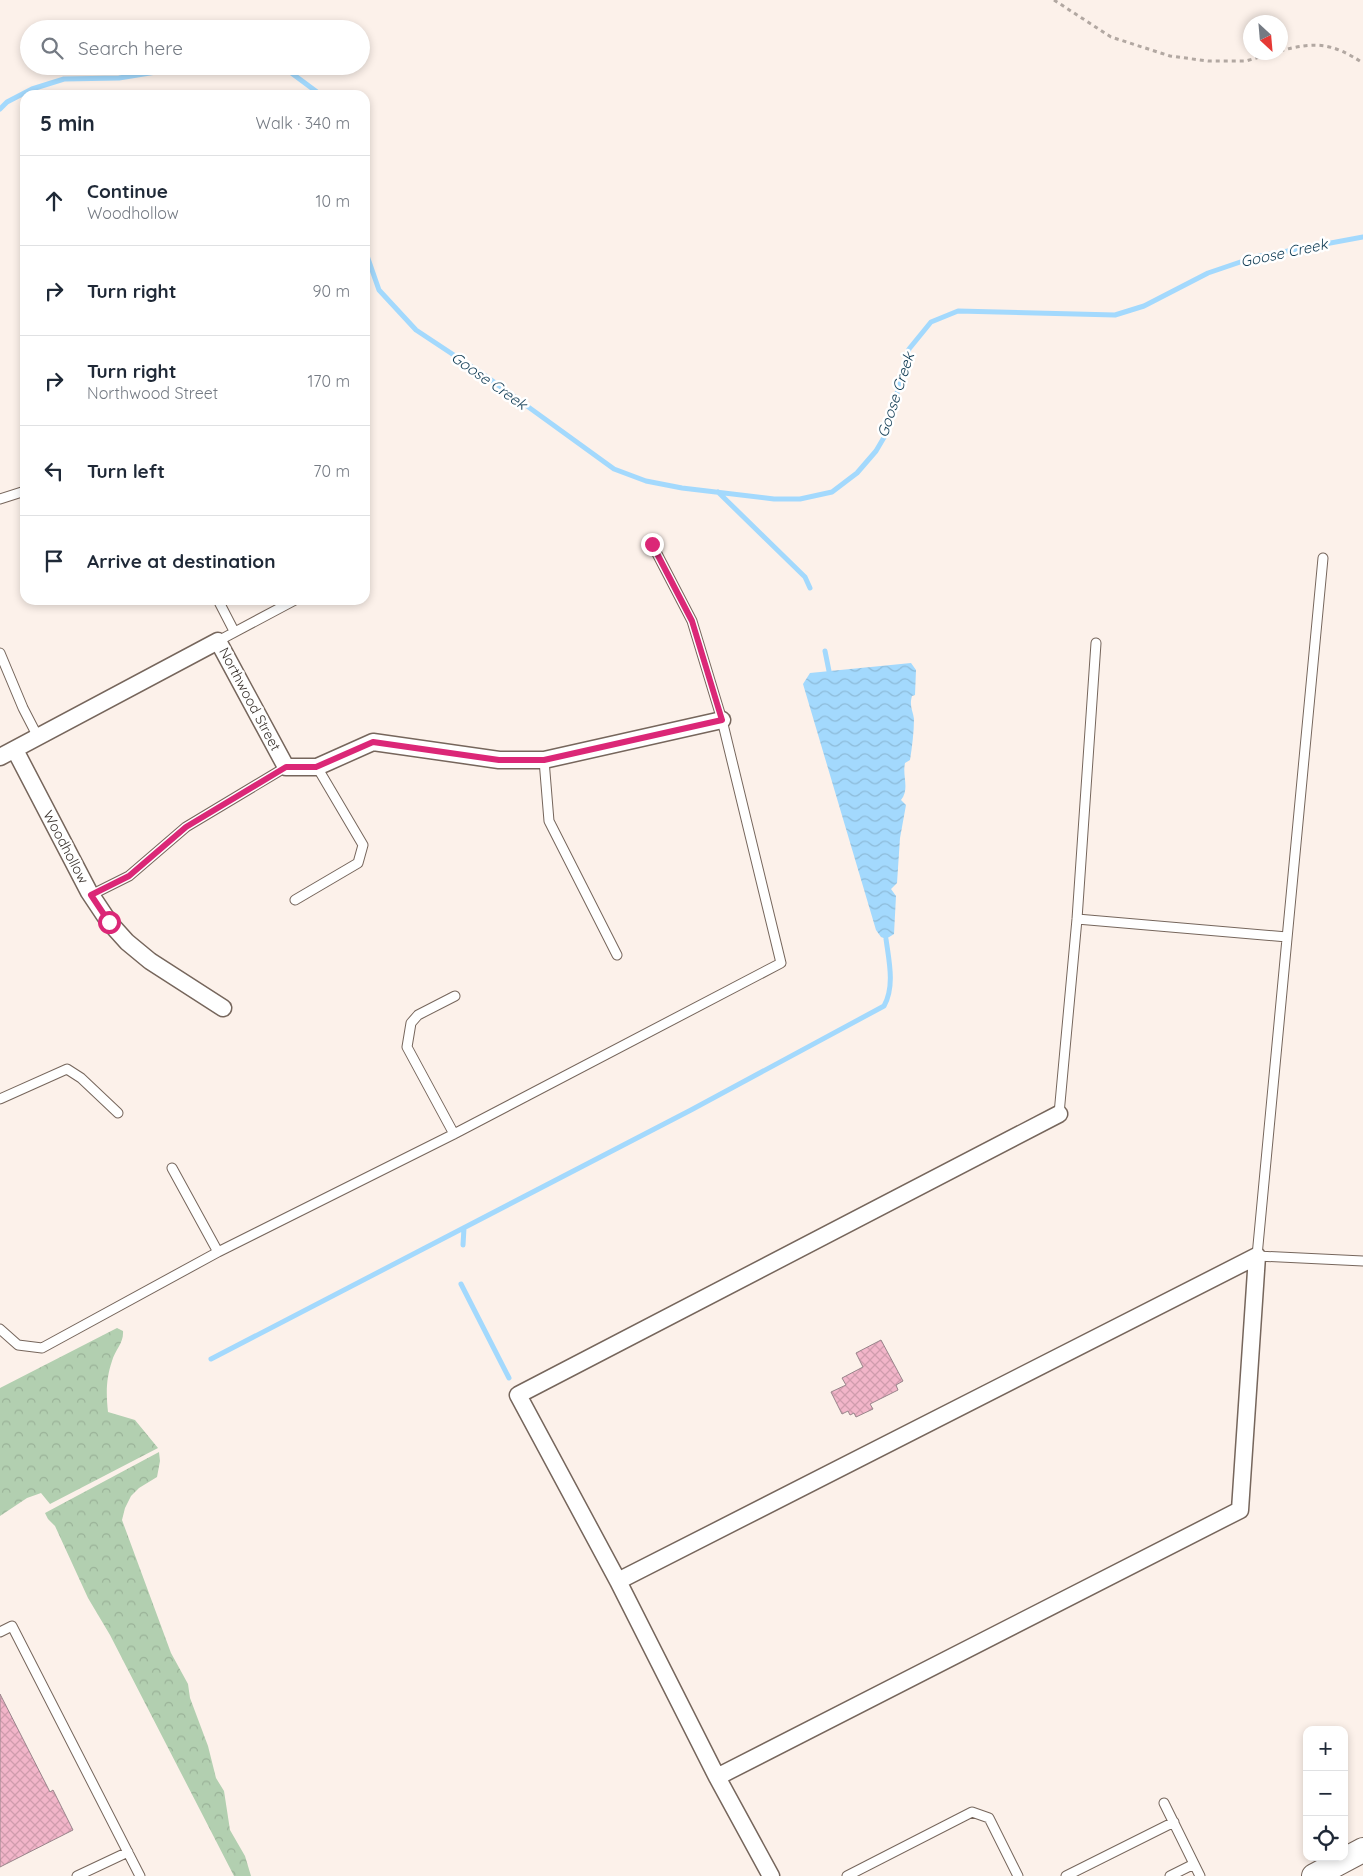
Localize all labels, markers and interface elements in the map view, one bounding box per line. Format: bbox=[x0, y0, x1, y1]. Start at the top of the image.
north arrow bbox=[1243, 15, 1288, 60]
search box bbox=[20, 20, 370, 75]
icon: search bbox=[38, 34, 66, 62]
text: Search here bbox=[78, 36, 183, 60]
text: 5 min bbox=[40, 110, 95, 136]
text: Walk · 340 m bbox=[256, 113, 350, 133]
text: Continue bbox=[87, 179, 168, 203]
icon: ahead bbox=[40, 187, 68, 215]
text: 10 m bbox=[316, 191, 350, 211]
text: Woodhollow bbox=[87, 203, 179, 223]
water label: Goose Creek bbox=[1239, 234, 1331, 271]
icon: right bbox=[40, 277, 68, 305]
text: Turn right bbox=[87, 279, 176, 303]
text: 90 m bbox=[313, 281, 350, 301]
water label: Goose Creek bbox=[448, 347, 533, 415]
water label: Goose Creek bbox=[873, 348, 919, 440]
text: Turn right bbox=[87, 359, 176, 383]
icon: right bbox=[40, 367, 68, 395]
text: 170 m bbox=[307, 371, 350, 391]
text: Northwood Street bbox=[87, 383, 218, 403]
icon: left bbox=[40, 457, 68, 485]
text: Turn left bbox=[87, 459, 165, 483]
text: 70 m bbox=[313, 461, 350, 481]
route end bbox=[641, 533, 664, 556]
icon: arrive bbox=[40, 547, 68, 575]
text: Arrive at destination bbox=[87, 549, 276, 573]
street label: Northwood Street bbox=[215, 644, 285, 754]
street label: Woodhollow bbox=[39, 807, 93, 887]
route start bbox=[98, 911, 121, 934]
map controls bbox=[1303, 1726, 1348, 1861]
button: + bbox=[1303, 1726, 1348, 1771]
button: − bbox=[1303, 1771, 1348, 1816]
button: locate bbox=[1303, 1816, 1348, 1861]

